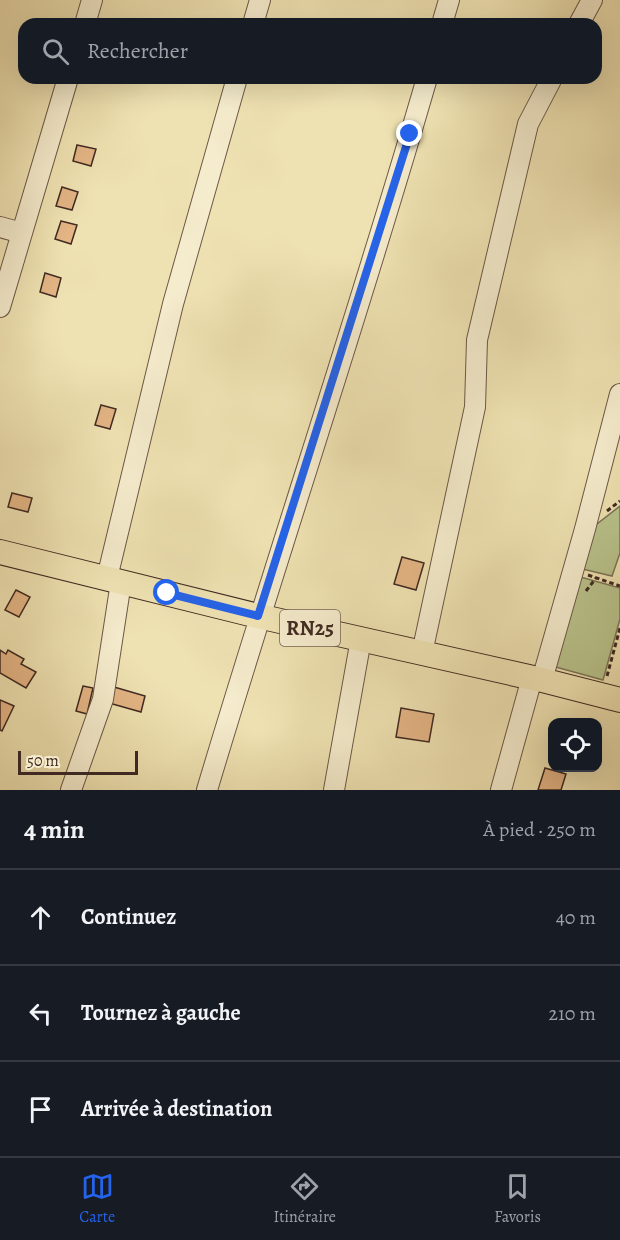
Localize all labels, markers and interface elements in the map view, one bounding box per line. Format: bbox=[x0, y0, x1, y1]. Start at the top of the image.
search box bbox=[18, 18, 602, 84]
icon: search bbox=[39, 35, 72, 68]
text: Rechercher bbox=[87, 36, 188, 66]
route end bbox=[396, 120, 422, 146]
route start bbox=[153, 579, 179, 605]
road number: RN25 bbox=[280, 610, 340, 646]
map controls bbox=[548, 718, 602, 772]
button: locate bbox=[548, 718, 602, 772]
scale bar bbox=[18, 748, 138, 776]
text: 50 m bbox=[27, 750, 59, 772]
text: 4 min bbox=[24, 812, 85, 847]
text: À pied · 250 m bbox=[483, 816, 596, 843]
icon: ahead bbox=[24, 901, 57, 934]
text: Continuez bbox=[81, 902, 176, 932]
text: 40 m bbox=[556, 904, 596, 931]
icon: left bbox=[24, 997, 57, 1030]
text: Tournez à gauche bbox=[81, 998, 241, 1028]
text: 210 m bbox=[548, 1000, 596, 1027]
icon: arrive bbox=[24, 1093, 57, 1126]
text: Arrivée à destination bbox=[81, 1094, 272, 1124]
tab: Carte bbox=[79, 1170, 115, 1228]
tab: Itinéraire bbox=[273, 1170, 336, 1228]
tab: Favoris bbox=[494, 1170, 541, 1228]

